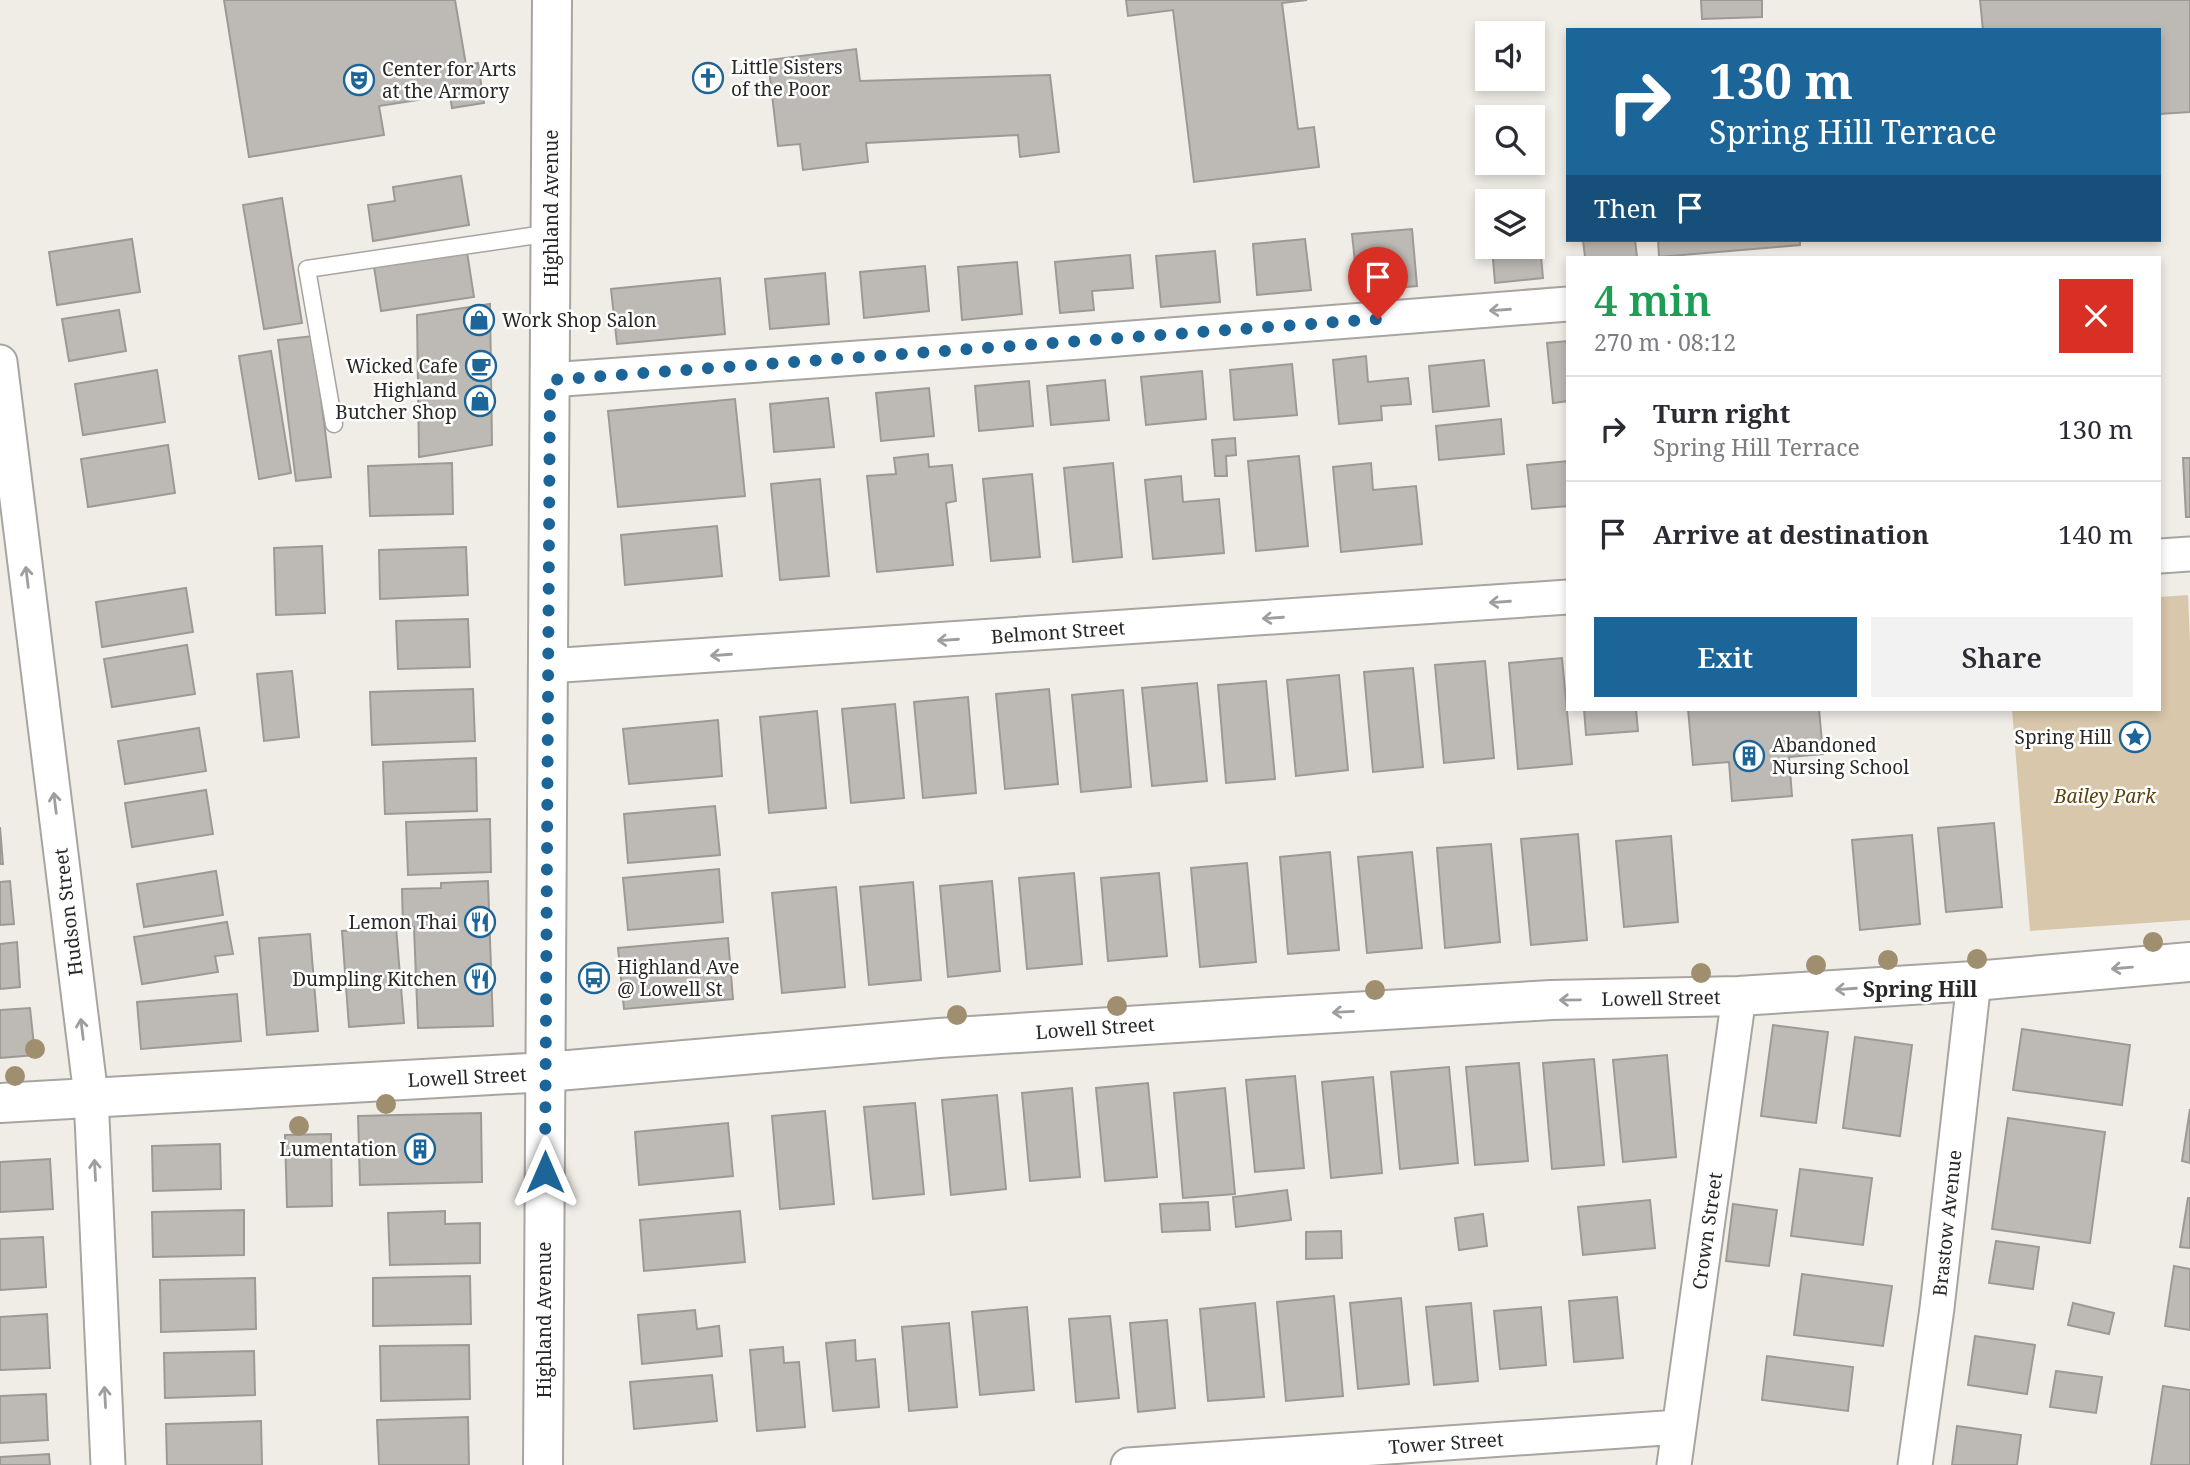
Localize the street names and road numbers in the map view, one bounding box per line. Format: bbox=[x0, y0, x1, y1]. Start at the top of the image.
street label: Highland Avenue bbox=[538, 130, 564, 286]
street label: Belmont Street bbox=[990, 614, 1126, 650]
street label: Hudson Street bbox=[47, 846, 89, 977]
street label: Lowell Street bbox=[1601, 984, 1721, 1012]
street label: Lowell Street bbox=[1035, 1011, 1156, 1045]
street label: Lowell Street bbox=[407, 1061, 527, 1093]
street label: Brastow Avenue bbox=[1926, 1148, 1968, 1298]
street label: Crown Street bbox=[1686, 1170, 1728, 1291]
street label: Highland Avenue bbox=[531, 1242, 557, 1398]
street label: Tower Street bbox=[1388, 1426, 1505, 1460]

